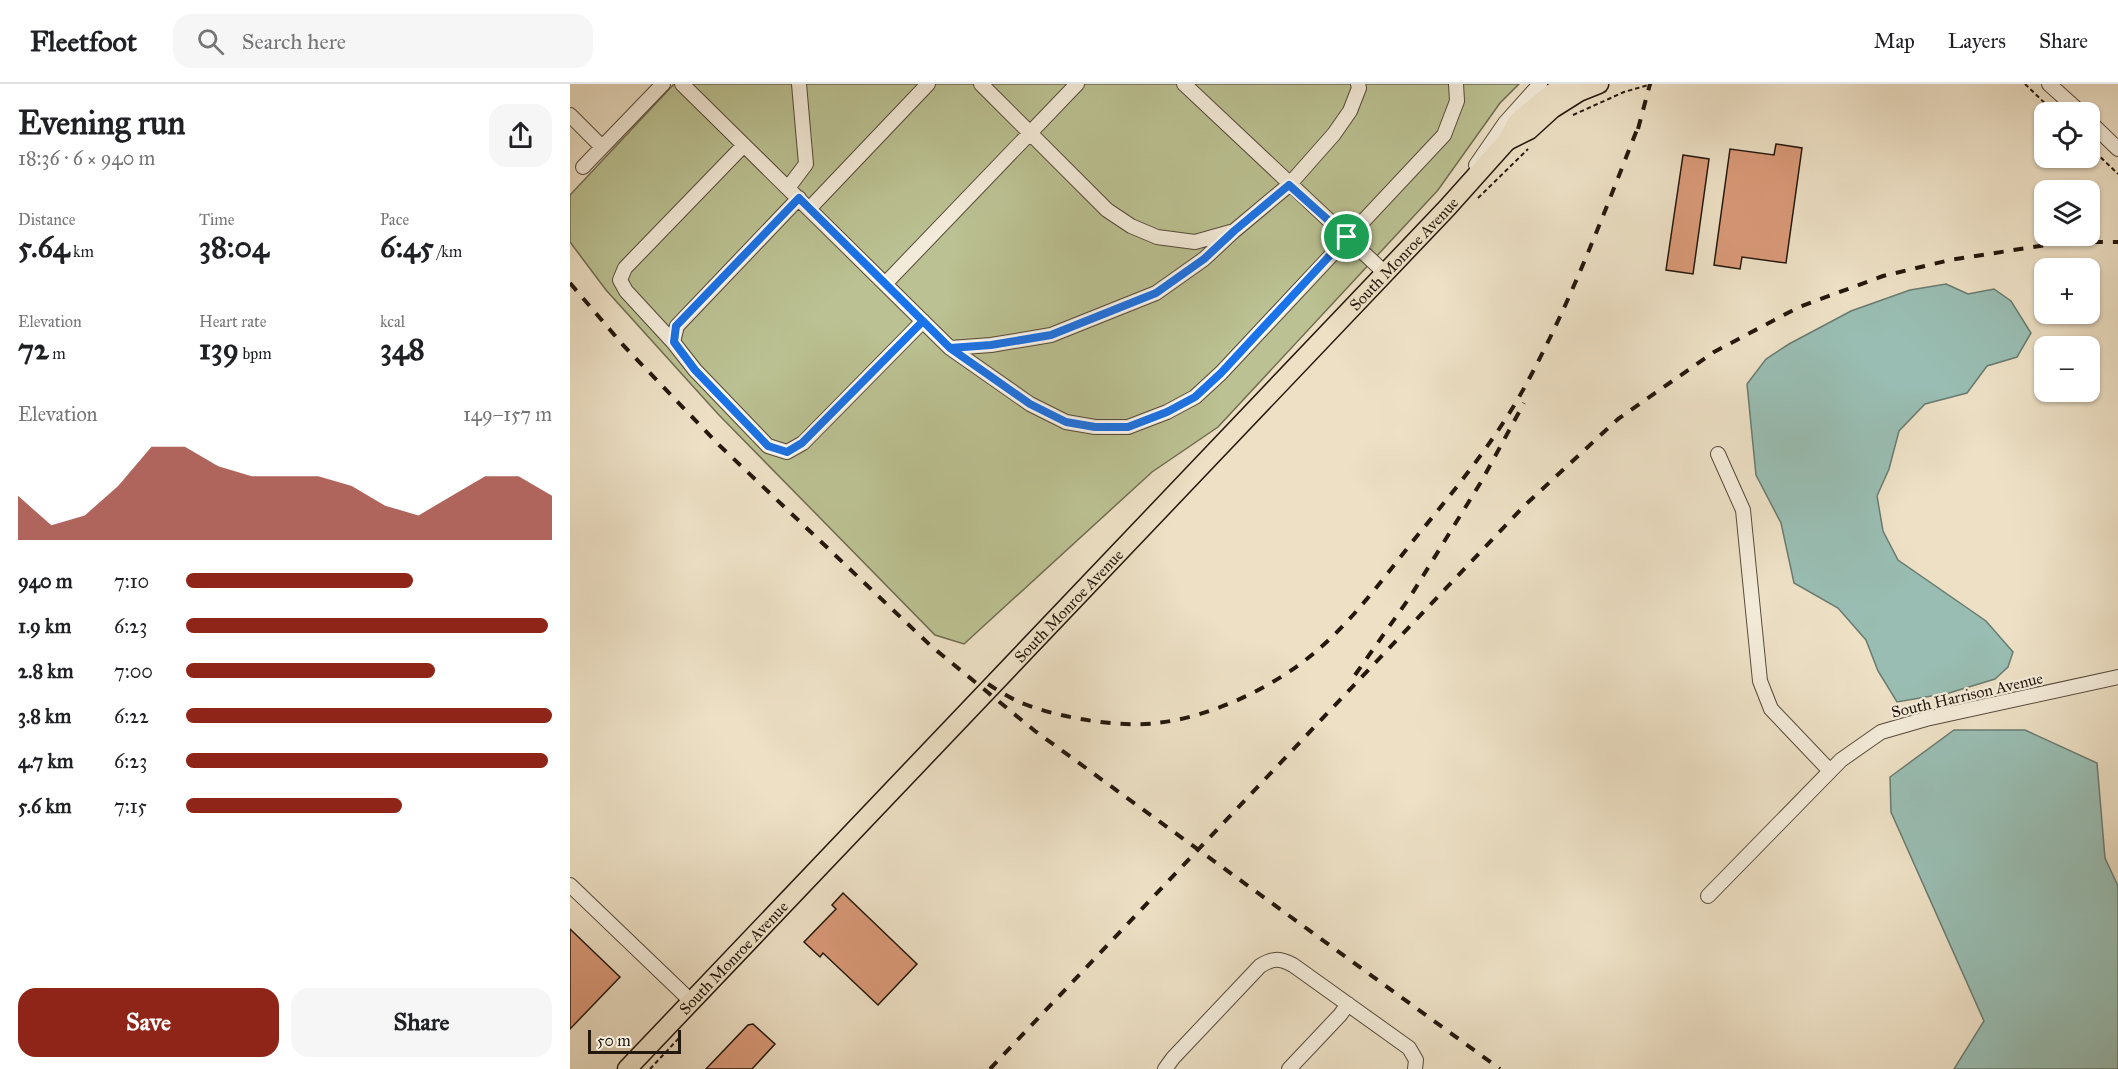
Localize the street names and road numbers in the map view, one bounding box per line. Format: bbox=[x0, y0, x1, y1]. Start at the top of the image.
street label: South Monroe Avenue bbox=[1345, 193, 1462, 314]
street label: South Monroe Avenue bbox=[1010, 545, 1127, 666]
street label: South Harrison Avenue bbox=[1889, 668, 2045, 722]
street label: South Monroe Avenue bbox=[675, 897, 792, 1018]

